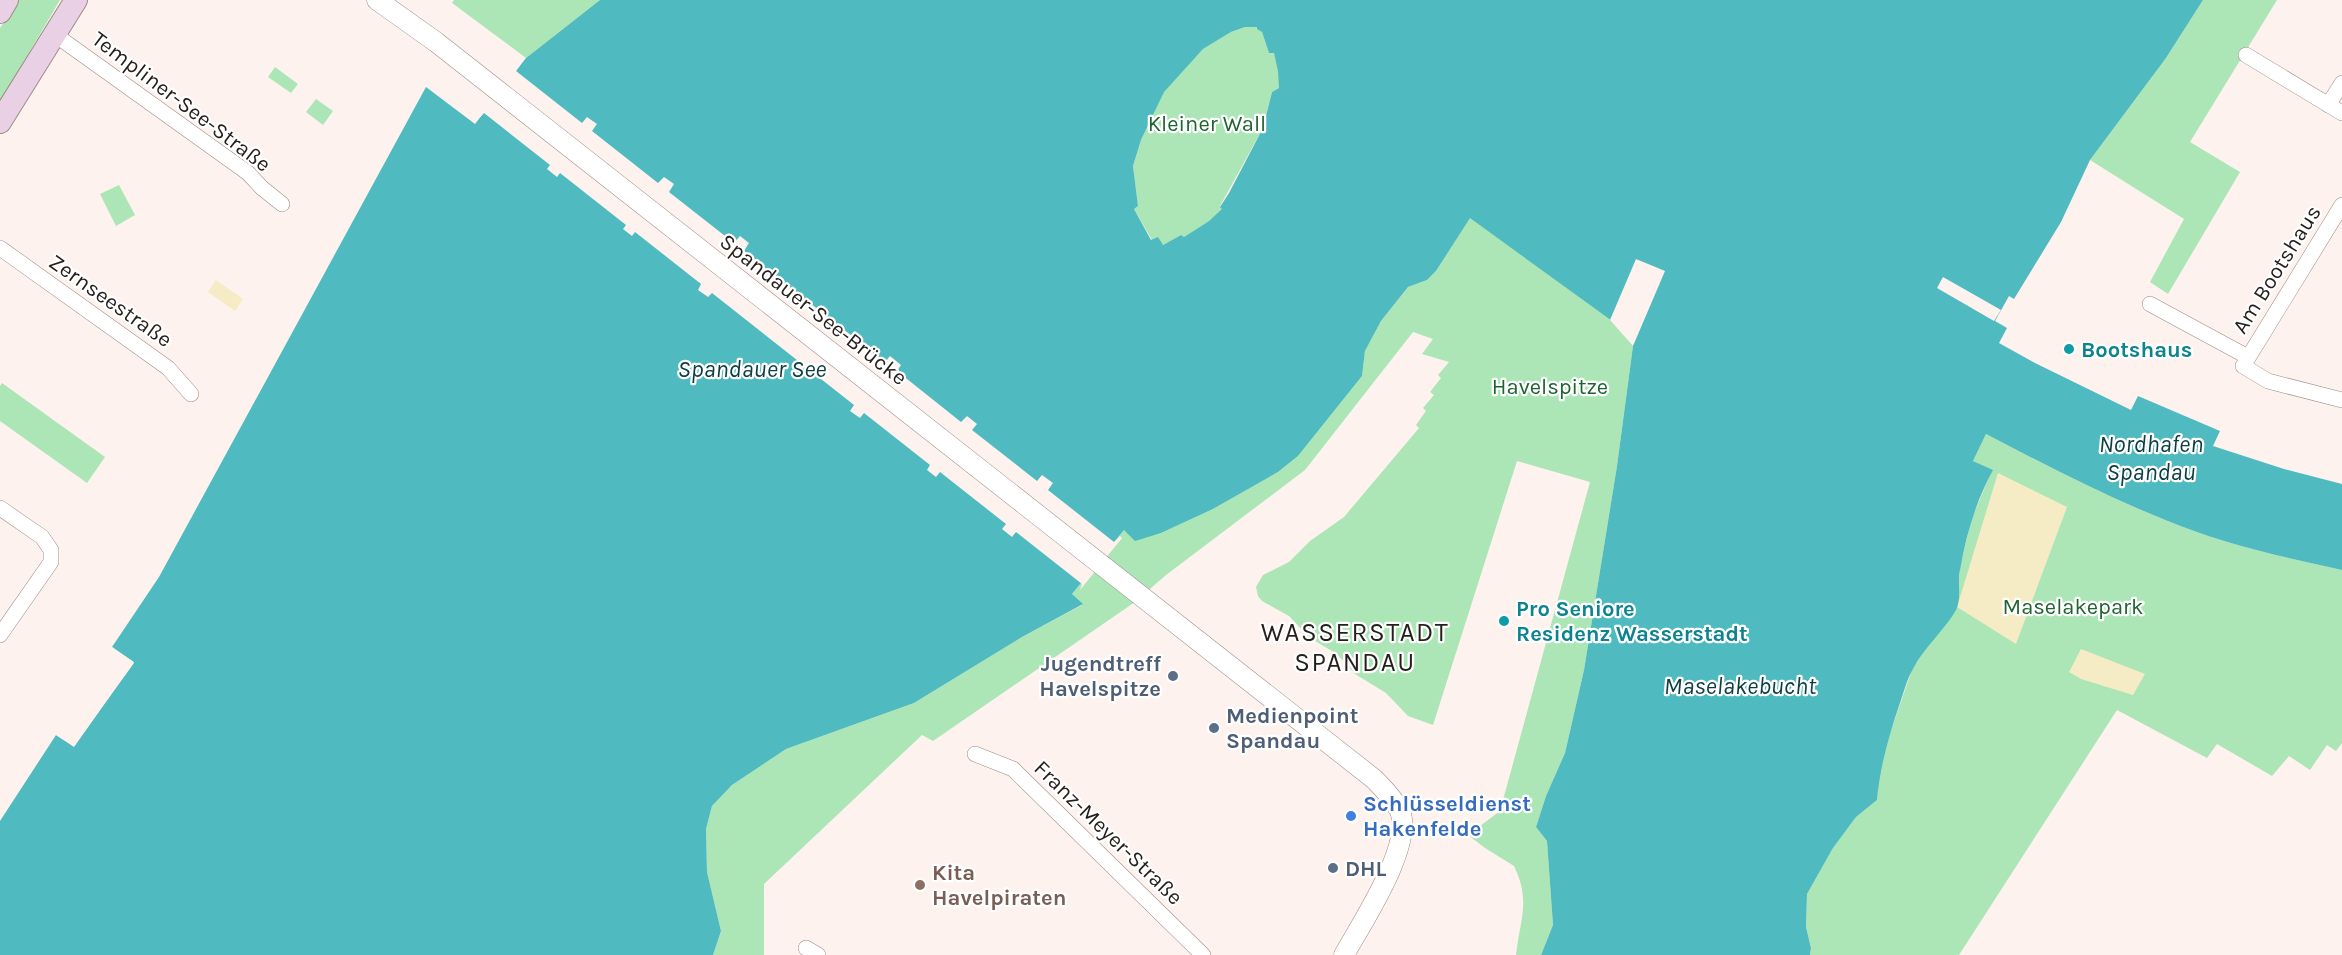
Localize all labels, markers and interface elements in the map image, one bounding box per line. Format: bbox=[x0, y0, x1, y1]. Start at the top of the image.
street label: Templiner-See-Straße bbox=[87, 26, 276, 177]
park label: Kleiner Wall bbox=[1148, 111, 1266, 137]
street label: Am Bootshaus bbox=[2227, 201, 2327, 338]
street label: Spandauer-See-Brücke bbox=[715, 229, 912, 391]
street label: Zernseestraße bbox=[44, 249, 177, 353]
place label: Bootshaus bbox=[2081, 337, 2192, 363]
marker: Bootshaus bbox=[2062, 342, 2076, 356]
water label: Spandauer See bbox=[678, 355, 826, 383]
park label: Havelspitze bbox=[1492, 374, 1608, 400]
water label: Nordhafen Spandau bbox=[2099, 430, 2203, 486]
park label: Maselakepark bbox=[2003, 594, 2143, 620]
place label: Pro Seniore Residenz Wasserstadt bbox=[1516, 596, 1748, 647]
marker: Pro Seniore Residenz Wasserstadt bbox=[1497, 614, 1511, 628]
district label: WASSERSTADT SPANDAU bbox=[1261, 617, 1449, 678]
place label: Jugendtreff Havelspitze bbox=[1039, 651, 1162, 702]
marker: Jugendtreff Havelspitze bbox=[1166, 669, 1180, 683]
water label: Maselakebucht bbox=[1664, 672, 1817, 700]
place label: Medienpoint Spandau bbox=[1226, 703, 1359, 754]
marker: Medienpoint Spandau bbox=[1207, 721, 1221, 735]
street label: Franz-Meyer-Straße bbox=[1029, 755, 1188, 910]
place label: Schlüsseldienst Hakenfelde bbox=[1363, 791, 1531, 842]
marker: Schlüsseldienst Hakenfelde bbox=[1344, 809, 1358, 823]
place label: DHL bbox=[1345, 856, 1387, 882]
place label: Kita Havelpiraten bbox=[932, 860, 1066, 911]
marker: DHL bbox=[1326, 861, 1340, 875]
marker: Kita Havelpiraten bbox=[913, 878, 927, 892]

